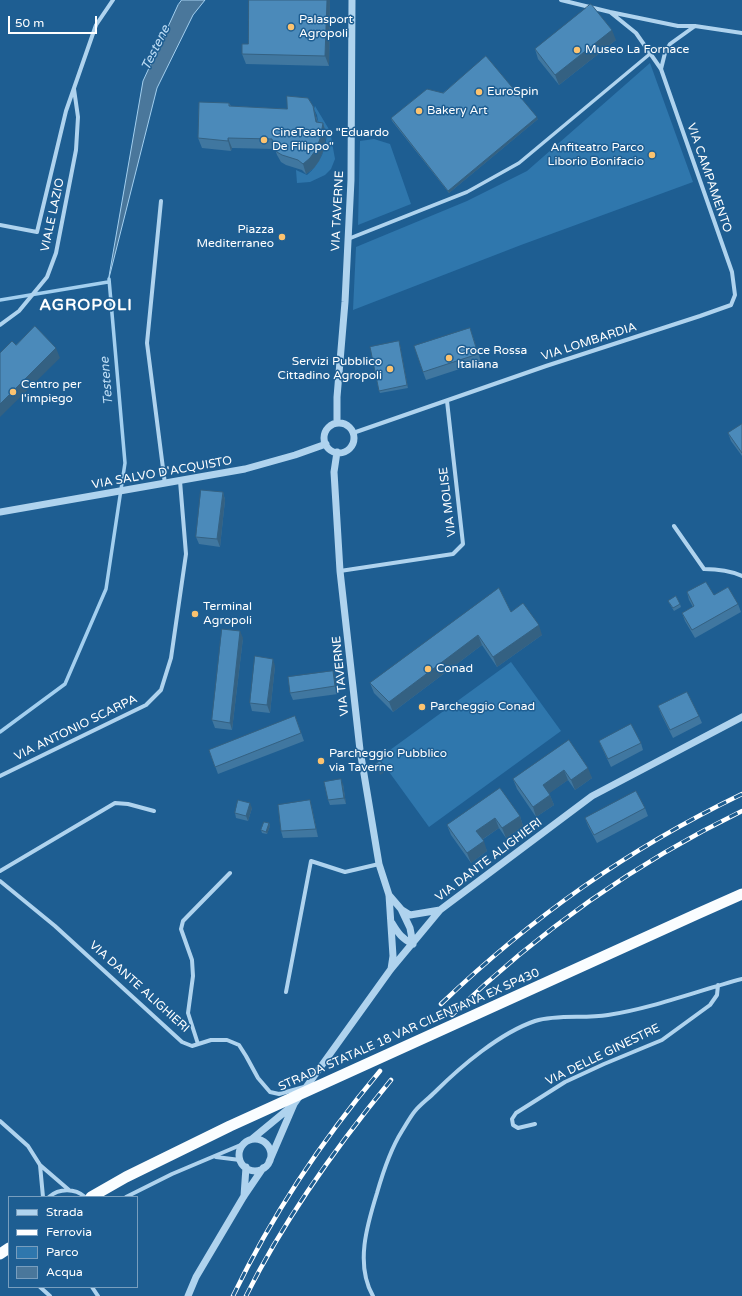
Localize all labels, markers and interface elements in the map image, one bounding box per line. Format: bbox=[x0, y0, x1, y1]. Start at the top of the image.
scale bar bbox=[10, 8, 99, 34]
place label: Palasport Agropoli bbox=[299, 13, 353, 41]
text: 50 m bbox=[15, 16, 44, 30]
marker: Palasport Agropoli bbox=[286, 22, 296, 32]
water label: Testene bbox=[138, 23, 174, 73]
place label: Museo La Fornace bbox=[585, 43, 689, 57]
marker: Museo La Fornace bbox=[572, 45, 582, 55]
place label: EuroSpin bbox=[487, 85, 539, 99]
marker: EuroSpin bbox=[474, 87, 484, 97]
place label: Bakery Art bbox=[427, 104, 488, 118]
marker: Bakery Art bbox=[414, 106, 424, 116]
street label: VIA CAMPAMENTO bbox=[683, 121, 735, 235]
place label: CineTeatro "Eduardo De Filippo" bbox=[272, 126, 389, 154]
marker: CineTeatro "Eduardo De Filippo" bbox=[259, 135, 269, 145]
place label: Anfiteatro Parco Liborio Bonifacio bbox=[548, 141, 644, 169]
marker: Anfiteatro Parco Liborio Bonifacio bbox=[647, 150, 657, 160]
street label: VIA TAVERNE bbox=[329, 170, 347, 252]
street label: VIALE LAZIO bbox=[38, 177, 68, 253]
place label: Piazza Mediterraneo bbox=[197, 223, 274, 251]
marker: Piazza Mediterraneo bbox=[277, 232, 287, 242]
district label: AGROPOLI bbox=[39, 296, 133, 316]
street label: VIA LOMBARDIA bbox=[540, 320, 638, 364]
place label: Croce Rossa Italiana bbox=[457, 344, 527, 372]
marker: Croce Rossa Italiana bbox=[444, 353, 454, 363]
place label: Servizi Pubblico Cittadino Agropoli bbox=[278, 355, 382, 383]
water label: Testene bbox=[97, 356, 117, 406]
marker: Servizi Pubblico Cittadino Agropoli bbox=[385, 364, 395, 374]
place label: Centro per l'impiego bbox=[21, 378, 81, 406]
marker: Centro per l'impiego bbox=[8, 387, 18, 397]
street label: VIA SALVO D'ACQUISTO bbox=[91, 454, 233, 492]
street label: VIA MOLISE bbox=[437, 466, 459, 538]
place label: Terminal Agropoli bbox=[203, 600, 252, 628]
marker: Terminal Agropoli bbox=[190, 609, 200, 619]
street label: VIA TAVERNE bbox=[330, 635, 352, 717]
place label: Conad bbox=[436, 662, 473, 676]
marker: Conad bbox=[423, 664, 433, 674]
street label: VIA ANTONIO SCARPA bbox=[12, 692, 140, 764]
place label: Parcheggio Conad bbox=[430, 700, 535, 714]
marker: Parcheggio Conad bbox=[417, 702, 427, 712]
place label: Parcheggio Pubblico via Taverne bbox=[329, 747, 447, 775]
marker: Parcheggio Pubblico via Taverne bbox=[316, 756, 326, 766]
street label: VIA DANTE ALIGHIERI bbox=[433, 815, 545, 905]
street label: VIA DANTE ALIGHIERI bbox=[86, 938, 192, 1036]
street label: STRADA STATALE 18 VAR CILENTANA EX SP430 bbox=[276, 966, 542, 1094]
street label: VIA DELLE GINESTRE bbox=[544, 1021, 662, 1089]
legend bbox=[8, 1196, 138, 1288]
text: Strada bbox=[46, 1205, 83, 1219]
text: Ferrovia bbox=[46, 1225, 92, 1239]
text: Parco bbox=[46, 1245, 79, 1259]
text: Acqua bbox=[46, 1265, 83, 1279]

